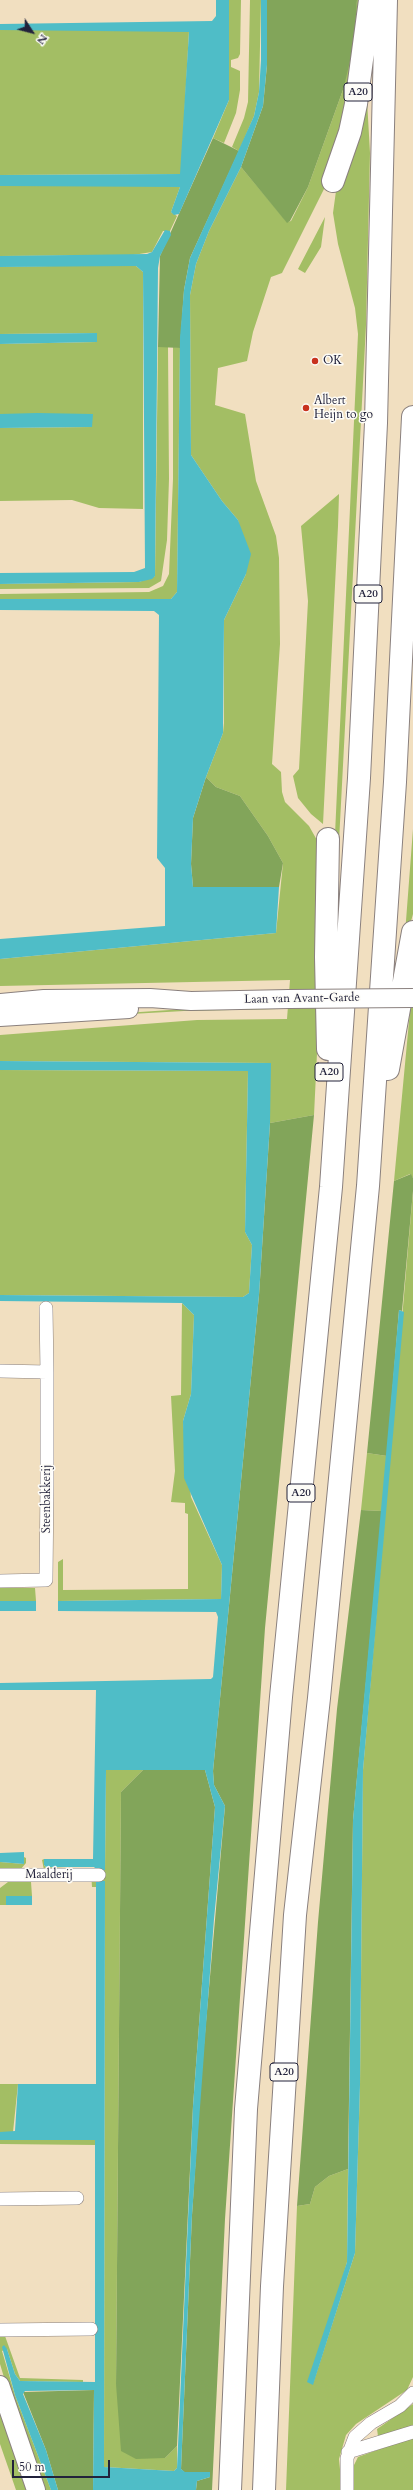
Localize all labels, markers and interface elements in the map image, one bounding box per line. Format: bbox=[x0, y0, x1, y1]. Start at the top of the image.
north arrow bbox=[12, 12, 52, 52]
text: N bbox=[33, 31, 51, 48]
road number: A20 bbox=[344, 83, 372, 101]
place label: OK bbox=[323, 354, 342, 368]
marker: OK bbox=[310, 356, 320, 366]
place label: Albert Heijn to go bbox=[314, 394, 373, 422]
marker: Albert Heijn to go bbox=[301, 403, 311, 413]
road number: A20 bbox=[354, 585, 382, 603]
street label: Laan van Avant-Garde bbox=[244, 991, 360, 1007]
road number: A20 bbox=[315, 1063, 343, 1081]
street label: Steenbakkerij bbox=[40, 1465, 54, 1533]
road number: A20 bbox=[287, 1484, 315, 1502]
street label: Maalderij bbox=[25, 1868, 73, 1882]
road number: A20 bbox=[270, 2063, 298, 2081]
scale bar bbox=[14, 2452, 112, 2478]
text: 50 m bbox=[19, 2459, 45, 2475]

